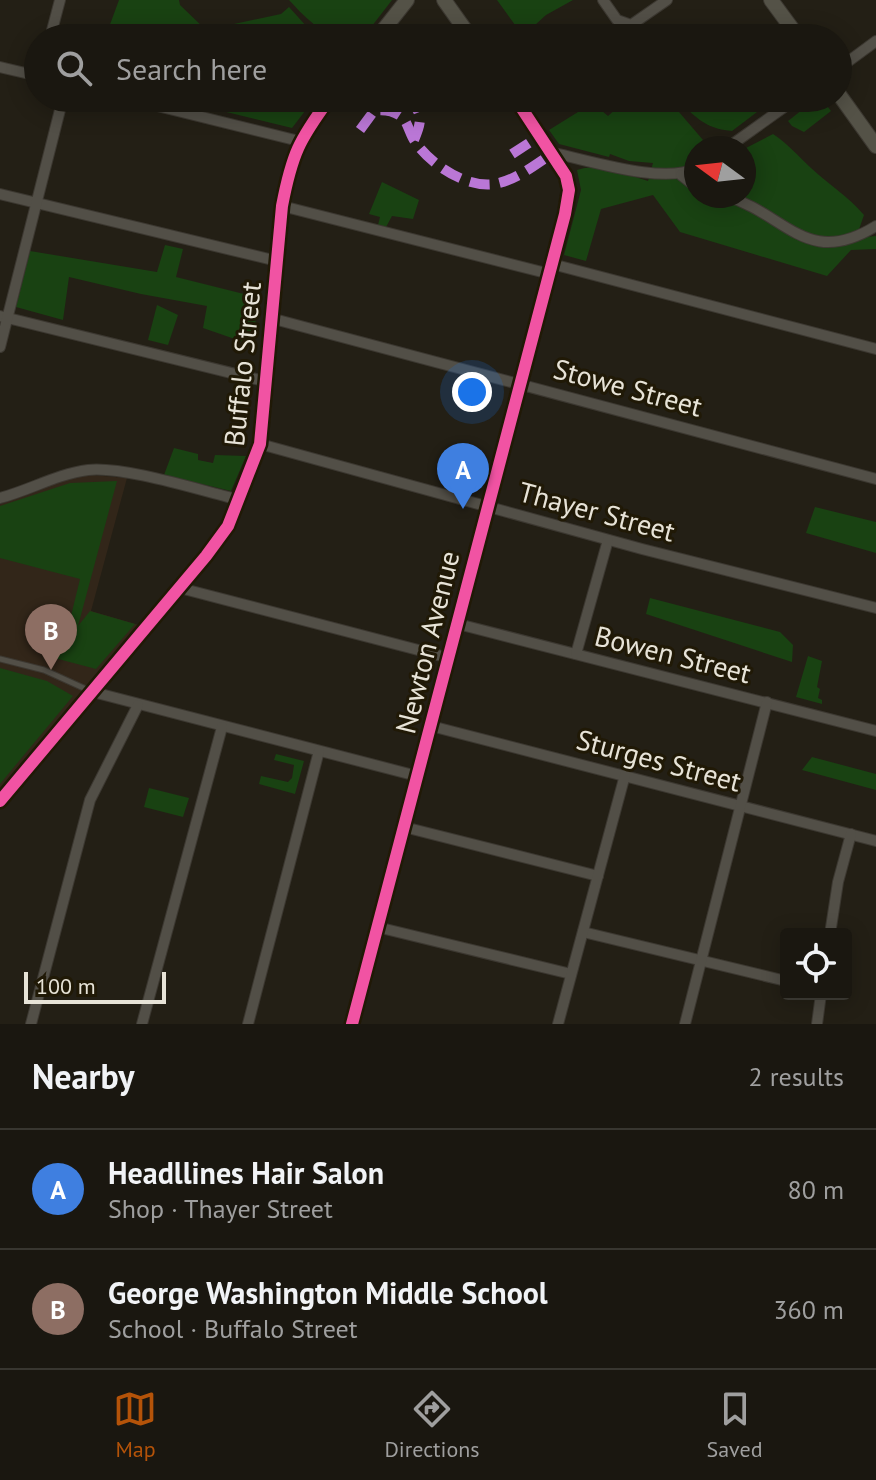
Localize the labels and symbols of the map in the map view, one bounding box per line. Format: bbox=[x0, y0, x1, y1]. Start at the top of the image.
north arrow bbox=[684, 136, 756, 208]
street label: Buffalo Street bbox=[215, 279, 269, 448]
street label: Stowe Street bbox=[550, 349, 707, 425]
your location bbox=[452, 372, 492, 412]
pin: A bbox=[437, 443, 489, 509]
street label: Thayer Street bbox=[515, 472, 680, 550]
street label: Newton Avenue bbox=[386, 547, 468, 737]
pin: B bbox=[25, 604, 77, 670]
street label: Bowen Street bbox=[591, 617, 756, 691]
street label: Sturges Street bbox=[573, 720, 746, 800]
scale bar bbox=[24, 968, 166, 1004]

